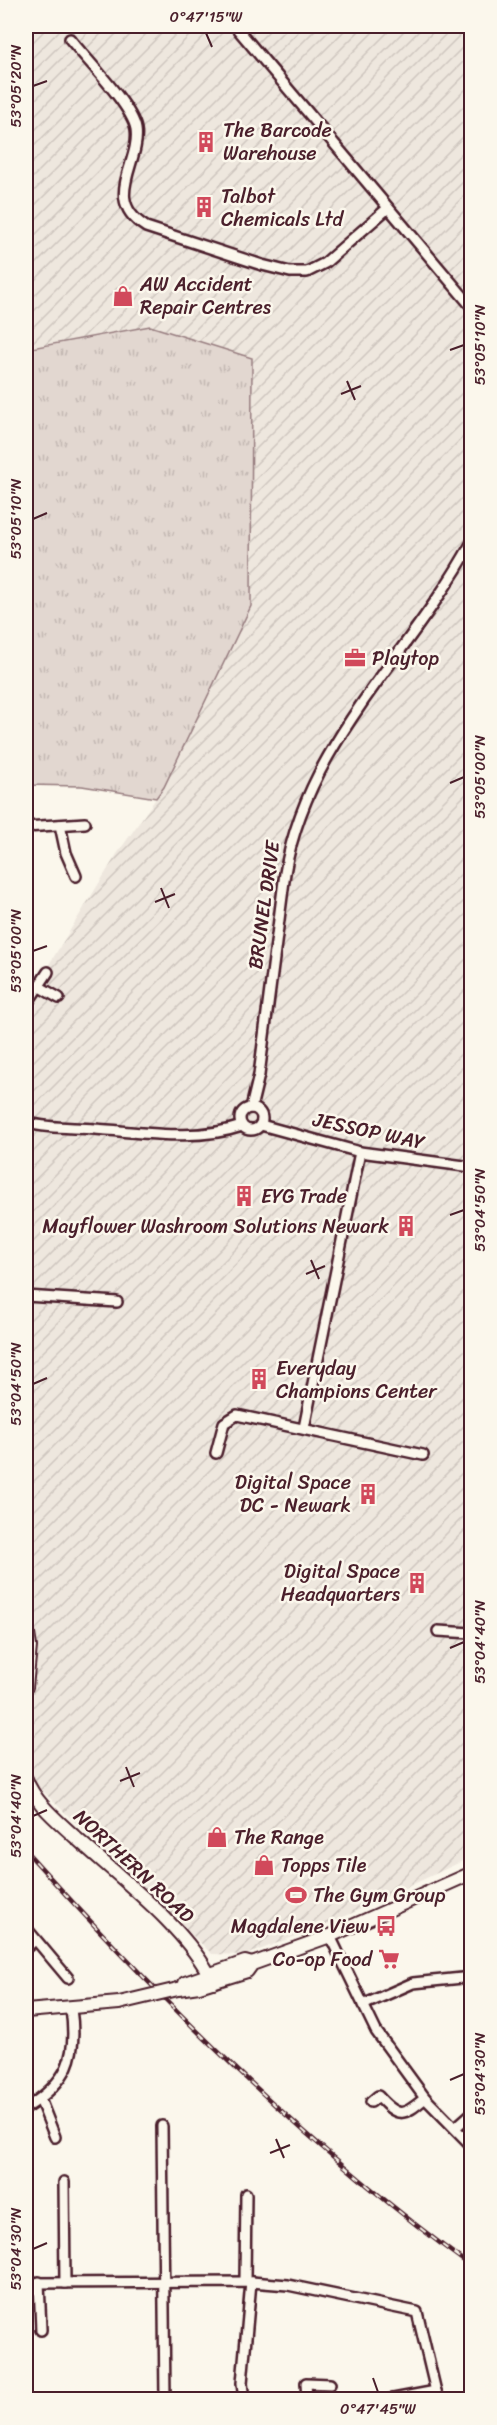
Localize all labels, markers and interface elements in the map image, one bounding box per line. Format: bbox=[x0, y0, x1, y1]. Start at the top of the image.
text: 0°47'15"W bbox=[170, 4, 243, 30]
text: 53°05'20"N bbox=[3, 44, 29, 127]
place label: The Barcode Warehouse bbox=[223, 113, 332, 171]
building icon: The Barcode Warehouse bbox=[194, 130, 218, 154]
place label: Talbot Chemicals Ltd bbox=[221, 179, 345, 237]
building icon: Talbot Chemicals Ltd bbox=[192, 195, 216, 219]
place label: AW Accident Repair Centres bbox=[139, 267, 272, 325]
shop icon: AW Accident Repair Centres bbox=[111, 284, 135, 308]
text: 53°05'10"N bbox=[467, 304, 493, 385]
text: 53°05'10"N bbox=[3, 478, 29, 559]
place label: Playtop bbox=[372, 641, 439, 676]
office icon: Playtop bbox=[343, 646, 367, 670]
text: 53°05'00"N bbox=[467, 735, 493, 819]
street label: BRUNEL DRIVE bbox=[238, 837, 291, 971]
text: 53°05'00"N bbox=[3, 909, 29, 993]
street label: JESSOP WAY bbox=[309, 1102, 429, 1160]
text: 53°04'50"N bbox=[467, 1168, 493, 1252]
place label: EYG Trade bbox=[261, 1179, 347, 1214]
building icon: EYG Trade bbox=[232, 1184, 256, 1208]
place label: Mayflower Washroom Solutions Newark bbox=[42, 1209, 389, 1244]
building icon: Mayflower Washroom Solutions Newark bbox=[394, 1214, 418, 1238]
text: 53°04'50"N bbox=[3, 1342, 29, 1426]
place label: Everyday Champions Center bbox=[276, 1351, 438, 1409]
building icon: Everyday Champions Center bbox=[247, 1367, 271, 1391]
place label: Digital Space DC - Newark bbox=[235, 1465, 351, 1523]
building icon: Digital Space DC - Newark bbox=[356, 1482, 380, 1506]
place label: Digital Space Headquarters bbox=[281, 1554, 401, 1612]
building icon: Digital Space Headquarters bbox=[405, 1571, 429, 1595]
text: 53°04'40"N bbox=[467, 1600, 493, 1684]
text: 53°04'40"N bbox=[3, 1774, 29, 1858]
street label: NORTHERN ROAD bbox=[65, 1800, 203, 1932]
place label: The Range bbox=[234, 1820, 324, 1855]
shop icon: The Range bbox=[205, 1825, 229, 1849]
place label: Topps Tile bbox=[281, 1848, 367, 1883]
shop icon: Topps Tile bbox=[252, 1853, 276, 1877]
place label: The Gym Group bbox=[313, 1878, 446, 1913]
sports icon: The Gym Group bbox=[284, 1883, 308, 1907]
place label: Magdalene View bbox=[231, 1909, 369, 1944]
bus stop icon: Magdalene View bbox=[374, 1914, 398, 1938]
place label: Co-op Food bbox=[273, 1942, 373, 1977]
supermarket icon: Co-op Food bbox=[377, 1947, 401, 1971]
text: 53°04'30"N bbox=[467, 2032, 493, 2115]
text: 53°04'30"N bbox=[3, 2207, 29, 2290]
text: 0°47'45"W bbox=[340, 2396, 416, 2422]

